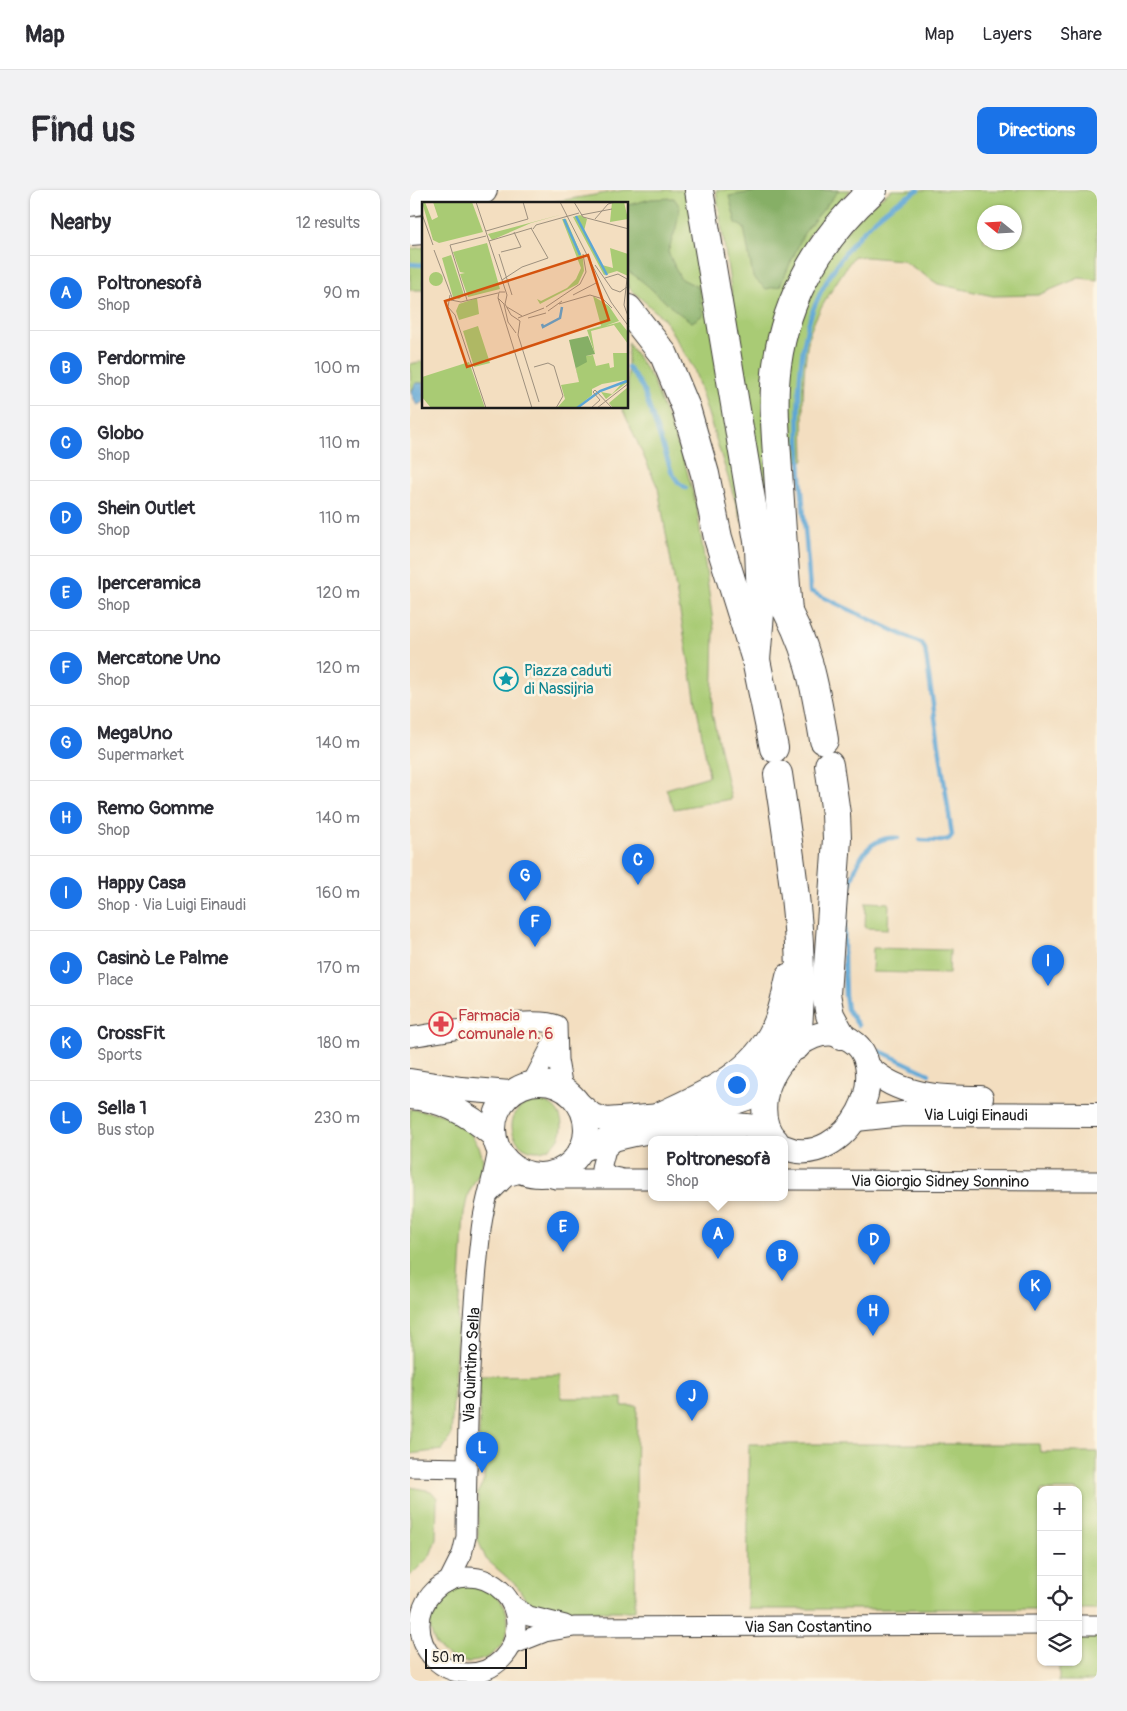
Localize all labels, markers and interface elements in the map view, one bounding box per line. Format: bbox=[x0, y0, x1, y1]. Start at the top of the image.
text: Map bbox=[25, 20, 65, 49]
text: Map bbox=[925, 23, 954, 46]
text: Layers bbox=[982, 23, 1032, 46]
text: Share bbox=[1060, 23, 1102, 46]
button: Directions bbox=[977, 107, 1097, 154]
text: Find us bbox=[30, 108, 135, 152]
inset map bbox=[422, 202, 629, 409]
north arrow bbox=[977, 205, 1022, 250]
text: Nearby bbox=[50, 209, 111, 236]
text: 12 results bbox=[296, 213, 360, 233]
text: Poltronesofà bbox=[97, 271, 202, 295]
text: A bbox=[61, 283, 71, 303]
text: 90 m bbox=[323, 283, 360, 303]
text: Shop bbox=[97, 295, 130, 315]
text: Perdormire bbox=[97, 346, 185, 370]
text: B bbox=[61, 358, 71, 378]
text: 100 m bbox=[314, 358, 360, 378]
text: Shop bbox=[97, 370, 130, 390]
text: Globo bbox=[97, 421, 144, 445]
text: C bbox=[61, 433, 71, 453]
text: 110 m bbox=[319, 433, 360, 453]
text: Shop bbox=[97, 445, 130, 465]
text: Shein Outlet bbox=[97, 496, 195, 520]
text: D bbox=[61, 508, 71, 528]
text: 110 m bbox=[319, 508, 360, 528]
text: Shop bbox=[97, 520, 130, 540]
text: Iperceramica bbox=[97, 571, 201, 595]
text: E bbox=[62, 583, 70, 603]
text: 120 m bbox=[316, 583, 360, 603]
text: Shop bbox=[97, 595, 130, 615]
text: Mercatone Uno bbox=[97, 646, 221, 670]
text: F bbox=[61, 658, 71, 678]
text: 120 m bbox=[316, 658, 360, 678]
place label: Piazza caduti di Nassijria bbox=[524, 661, 612, 699]
place icon: Piazza caduti di Nassijria bbox=[493, 666, 519, 692]
text: Shop bbox=[97, 670, 130, 690]
text: MegaUno bbox=[97, 721, 172, 745]
text: G bbox=[61, 733, 71, 753]
text: 140 m bbox=[316, 733, 360, 753]
text: Supermarket bbox=[97, 745, 184, 765]
text: Remo Gomme bbox=[97, 796, 214, 820]
text: H bbox=[61, 808, 71, 828]
text: 140 m bbox=[316, 808, 360, 828]
text: Shop bbox=[97, 820, 130, 840]
pin: C bbox=[622, 844, 654, 885]
pin: G bbox=[509, 860, 541, 901]
text: Happy Casa bbox=[97, 871, 186, 895]
text: I bbox=[64, 883, 68, 903]
text: 160 m bbox=[316, 883, 360, 903]
text: Shop · Via Luigi Einaudi bbox=[97, 895, 246, 915]
pin: F bbox=[519, 906, 551, 947]
pin: I bbox=[1032, 945, 1064, 986]
text: Casinò Le Palme bbox=[97, 946, 228, 970]
text: J bbox=[62, 958, 70, 978]
text: 170 m bbox=[317, 958, 360, 978]
text: Place bbox=[97, 970, 133, 990]
place label: Farmacia comunale n. 6 bbox=[458, 1006, 554, 1044]
pharmacy icon: Farmacia comunale n. 6 bbox=[428, 1011, 454, 1037]
text: CrossFit bbox=[97, 1021, 165, 1045]
text: K bbox=[61, 1033, 71, 1053]
text: 180 m bbox=[317, 1033, 360, 1053]
text: Sports bbox=[97, 1045, 142, 1065]
your location bbox=[724, 1072, 750, 1098]
text: Sella 1 bbox=[97, 1096, 147, 1120]
street label: Via Luigi Einaudi bbox=[924, 1105, 1028, 1126]
text: L bbox=[61, 1108, 71, 1128]
text: 230 m bbox=[314, 1108, 360, 1128]
text: Bus stop bbox=[97, 1120, 155, 1140]
popup bbox=[648, 1136, 788, 1201]
text: Poltronesofà bbox=[666, 1147, 770, 1171]
text: Shop bbox=[666, 1171, 699, 1191]
street label: Via Giorgio Sidney Sonnino bbox=[851, 1171, 1029, 1192]
pin: E bbox=[547, 1211, 579, 1252]
pin: A bbox=[702, 1218, 734, 1259]
pin: D bbox=[858, 1224, 890, 1265]
pin: B bbox=[766, 1240, 798, 1281]
pin: K bbox=[1019, 1270, 1051, 1311]
pin: H bbox=[857, 1295, 889, 1336]
street label: Via Quintino Sella bbox=[459, 1306, 485, 1423]
pin: J bbox=[676, 1380, 708, 1421]
pin: L bbox=[466, 1432, 498, 1473]
map controls bbox=[1037, 1486, 1082, 1666]
button: + bbox=[1037, 1486, 1082, 1531]
button: − bbox=[1037, 1531, 1082, 1576]
button: locate bbox=[1037, 1576, 1082, 1621]
street label: Via San Costantino bbox=[744, 1617, 872, 1637]
button: layers bbox=[1037, 1621, 1082, 1666]
scale bar bbox=[425, 1646, 528, 1669]
text: 50 m bbox=[432, 1649, 465, 1666]

